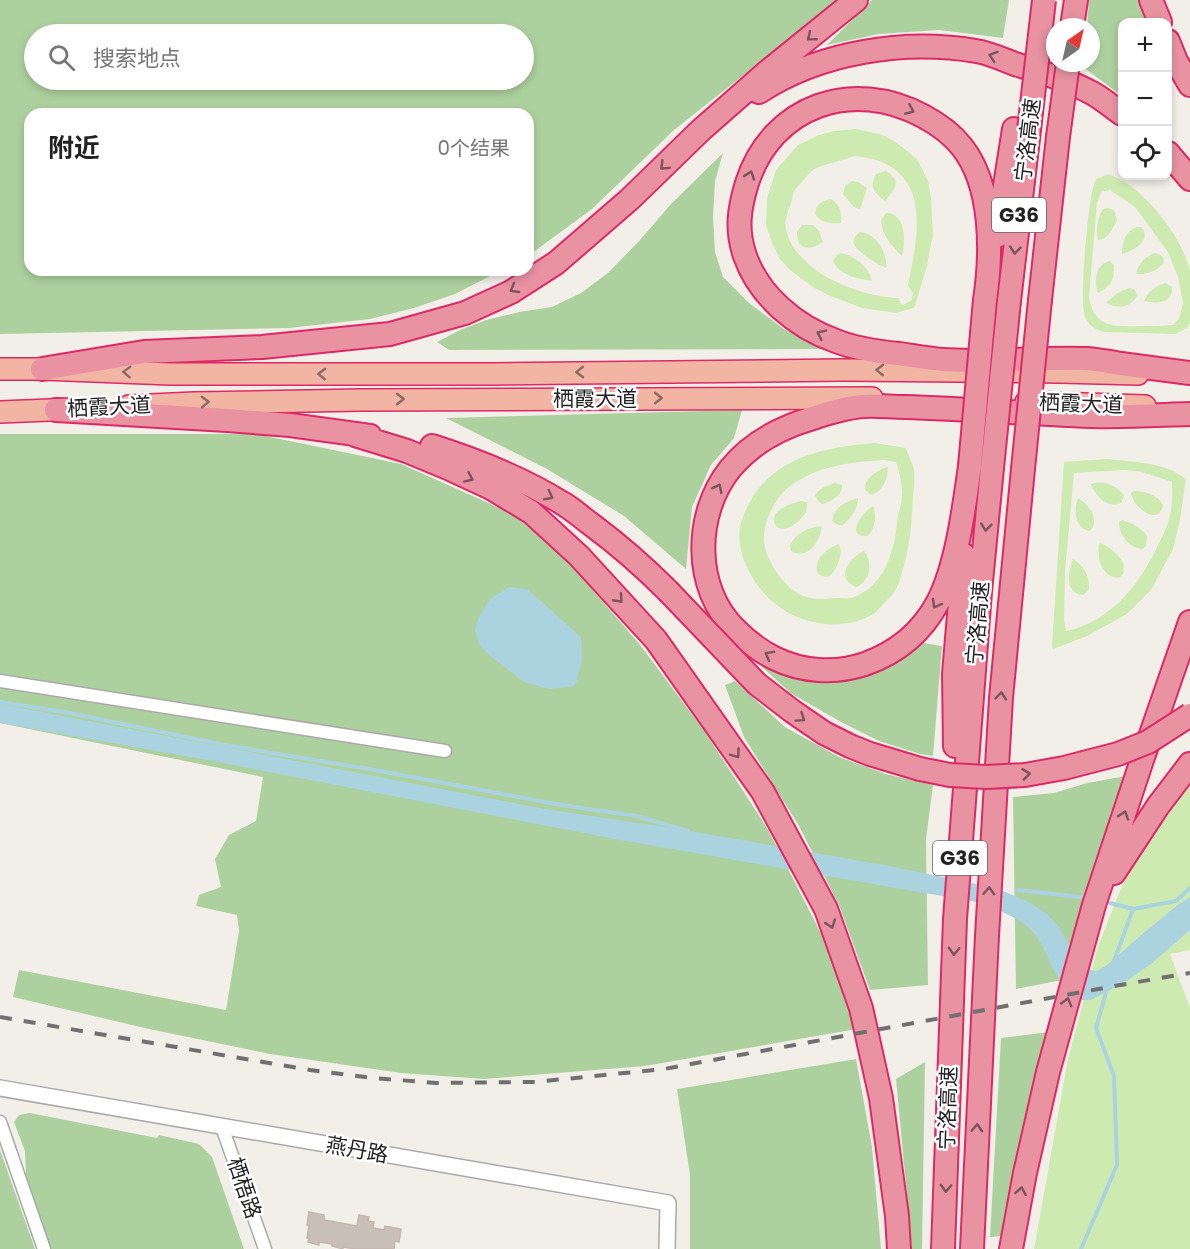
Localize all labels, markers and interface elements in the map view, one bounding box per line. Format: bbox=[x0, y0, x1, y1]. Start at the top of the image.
north arrow bbox=[1046, 18, 1100, 72]
map controls bbox=[1118, 18, 1172, 180]
button: + bbox=[1118, 18, 1172, 72]
search box bbox=[24, 24, 534, 90]
one-way arrow bbox=[806, 30, 817, 41]
icon: search bbox=[45, 41, 78, 74]
text: 搜索地点 bbox=[93, 43, 181, 74]
one-way arrow bbox=[988, 51, 999, 64]
button: − bbox=[1118, 72, 1172, 126]
street label: 宁洛高速 bbox=[1008, 96, 1047, 183]
one-way arrow bbox=[903, 102, 914, 114]
button: locate bbox=[1118, 126, 1172, 180]
text: 附近 bbox=[48, 130, 100, 166]
text: 0个结果 bbox=[437, 134, 510, 162]
one-way arrow bbox=[661, 158, 672, 169]
one-way arrow bbox=[743, 170, 756, 181]
road number: G36 bbox=[992, 198, 1046, 232]
one-way arrow bbox=[1009, 246, 1022, 255]
one-way arrow bbox=[510, 282, 520, 294]
one-way arrow bbox=[816, 330, 827, 342]
one-way arrow bbox=[875, 364, 884, 376]
one-way arrow bbox=[122, 366, 131, 378]
one-way arrow bbox=[575, 366, 584, 379]
one-way arrow bbox=[317, 368, 326, 380]
street label: 栖霞大道 bbox=[553, 384, 637, 413]
street label: 栖霞大道 bbox=[1039, 388, 1123, 419]
street label: 栖霞大道 bbox=[66, 390, 152, 423]
one-way arrow bbox=[654, 392, 663, 404]
one-way arrow bbox=[396, 393, 405, 405]
one-way arrow bbox=[201, 396, 210, 409]
one-way arrow bbox=[462, 470, 473, 482]
one-way arrow bbox=[711, 483, 723, 494]
one-way arrow bbox=[543, 489, 554, 500]
one-way arrow bbox=[980, 522, 993, 531]
street label: 宁洛高速 bbox=[959, 580, 996, 666]
one-way arrow bbox=[611, 592, 622, 603]
one-way arrow bbox=[932, 598, 944, 608]
one-way arrow bbox=[765, 651, 776, 662]
one-way arrow bbox=[994, 692, 1007, 701]
one-way arrow bbox=[795, 711, 806, 722]
one-way arrow bbox=[729, 747, 740, 758]
one-way arrow bbox=[1022, 769, 1031, 781]
one-way arrow bbox=[1116, 810, 1129, 821]
road number: G36 bbox=[933, 841, 987, 875]
one-way arrow bbox=[983, 886, 996, 895]
one-way arrow bbox=[824, 918, 837, 929]
one-way arrow bbox=[948, 947, 960, 956]
one-way arrow bbox=[1060, 997, 1072, 1008]
street label: 宁洛高速 bbox=[932, 1066, 963, 1150]
one-way arrow bbox=[971, 1123, 984, 1132]
street label: 燕丹路 bbox=[324, 1130, 391, 1169]
street label: 栖梧路 bbox=[221, 1153, 268, 1222]
one-way arrow bbox=[939, 1184, 952, 1193]
one-way arrow bbox=[1015, 1187, 1027, 1196]

